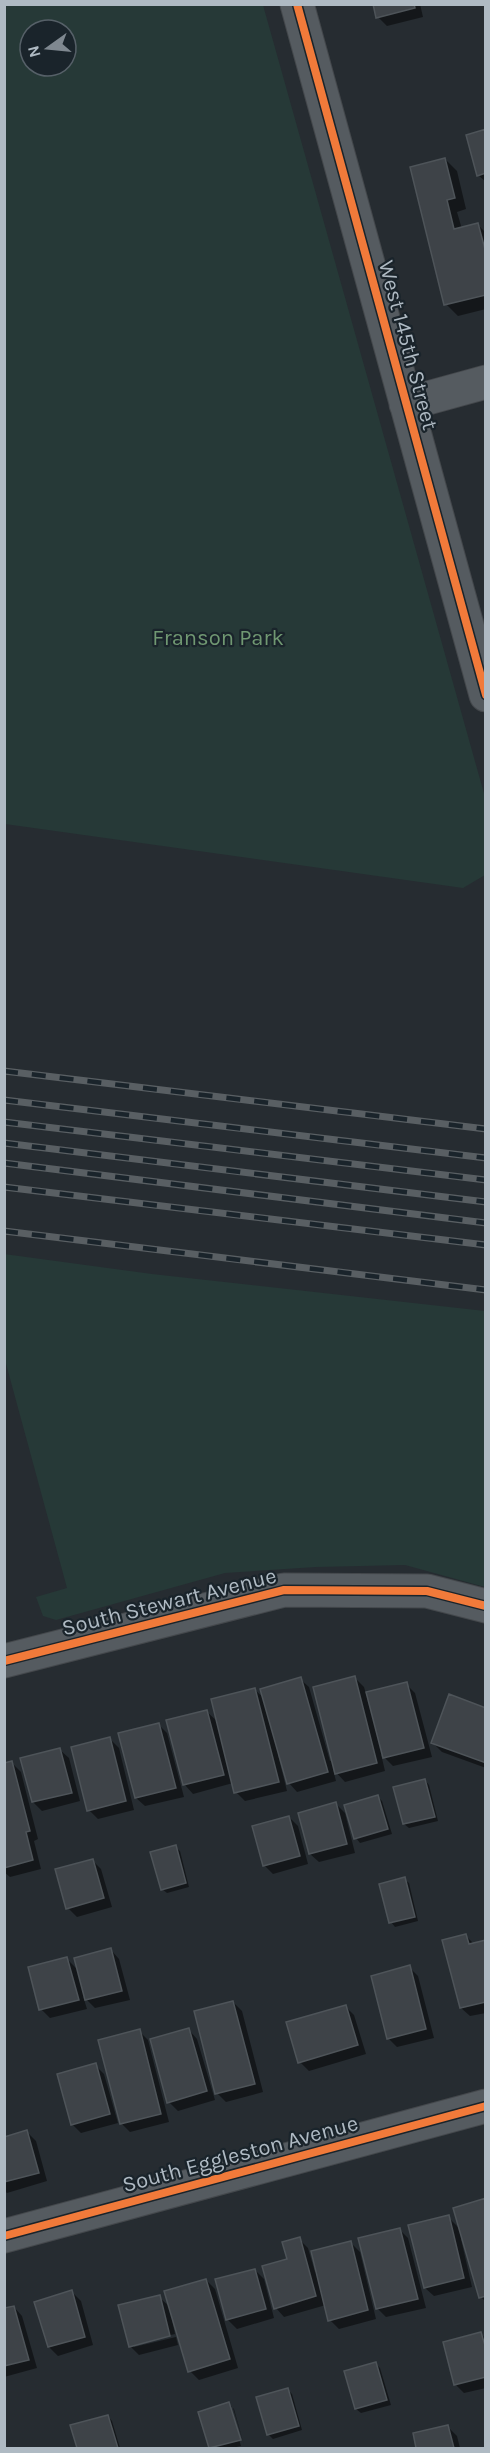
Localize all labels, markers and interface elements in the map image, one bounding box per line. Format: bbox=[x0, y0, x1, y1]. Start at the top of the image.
north arrow bbox=[18, 18, 78, 78]
text: N bbox=[23, 44, 45, 60]
street label: West 145th Street bbox=[373, 258, 443, 433]
park label: Franson Park bbox=[152, 625, 284, 651]
street label: South Stewart Avenue bbox=[59, 1563, 279, 1641]
street label: South Eggleston Avenue bbox=[120, 2110, 361, 2198]

